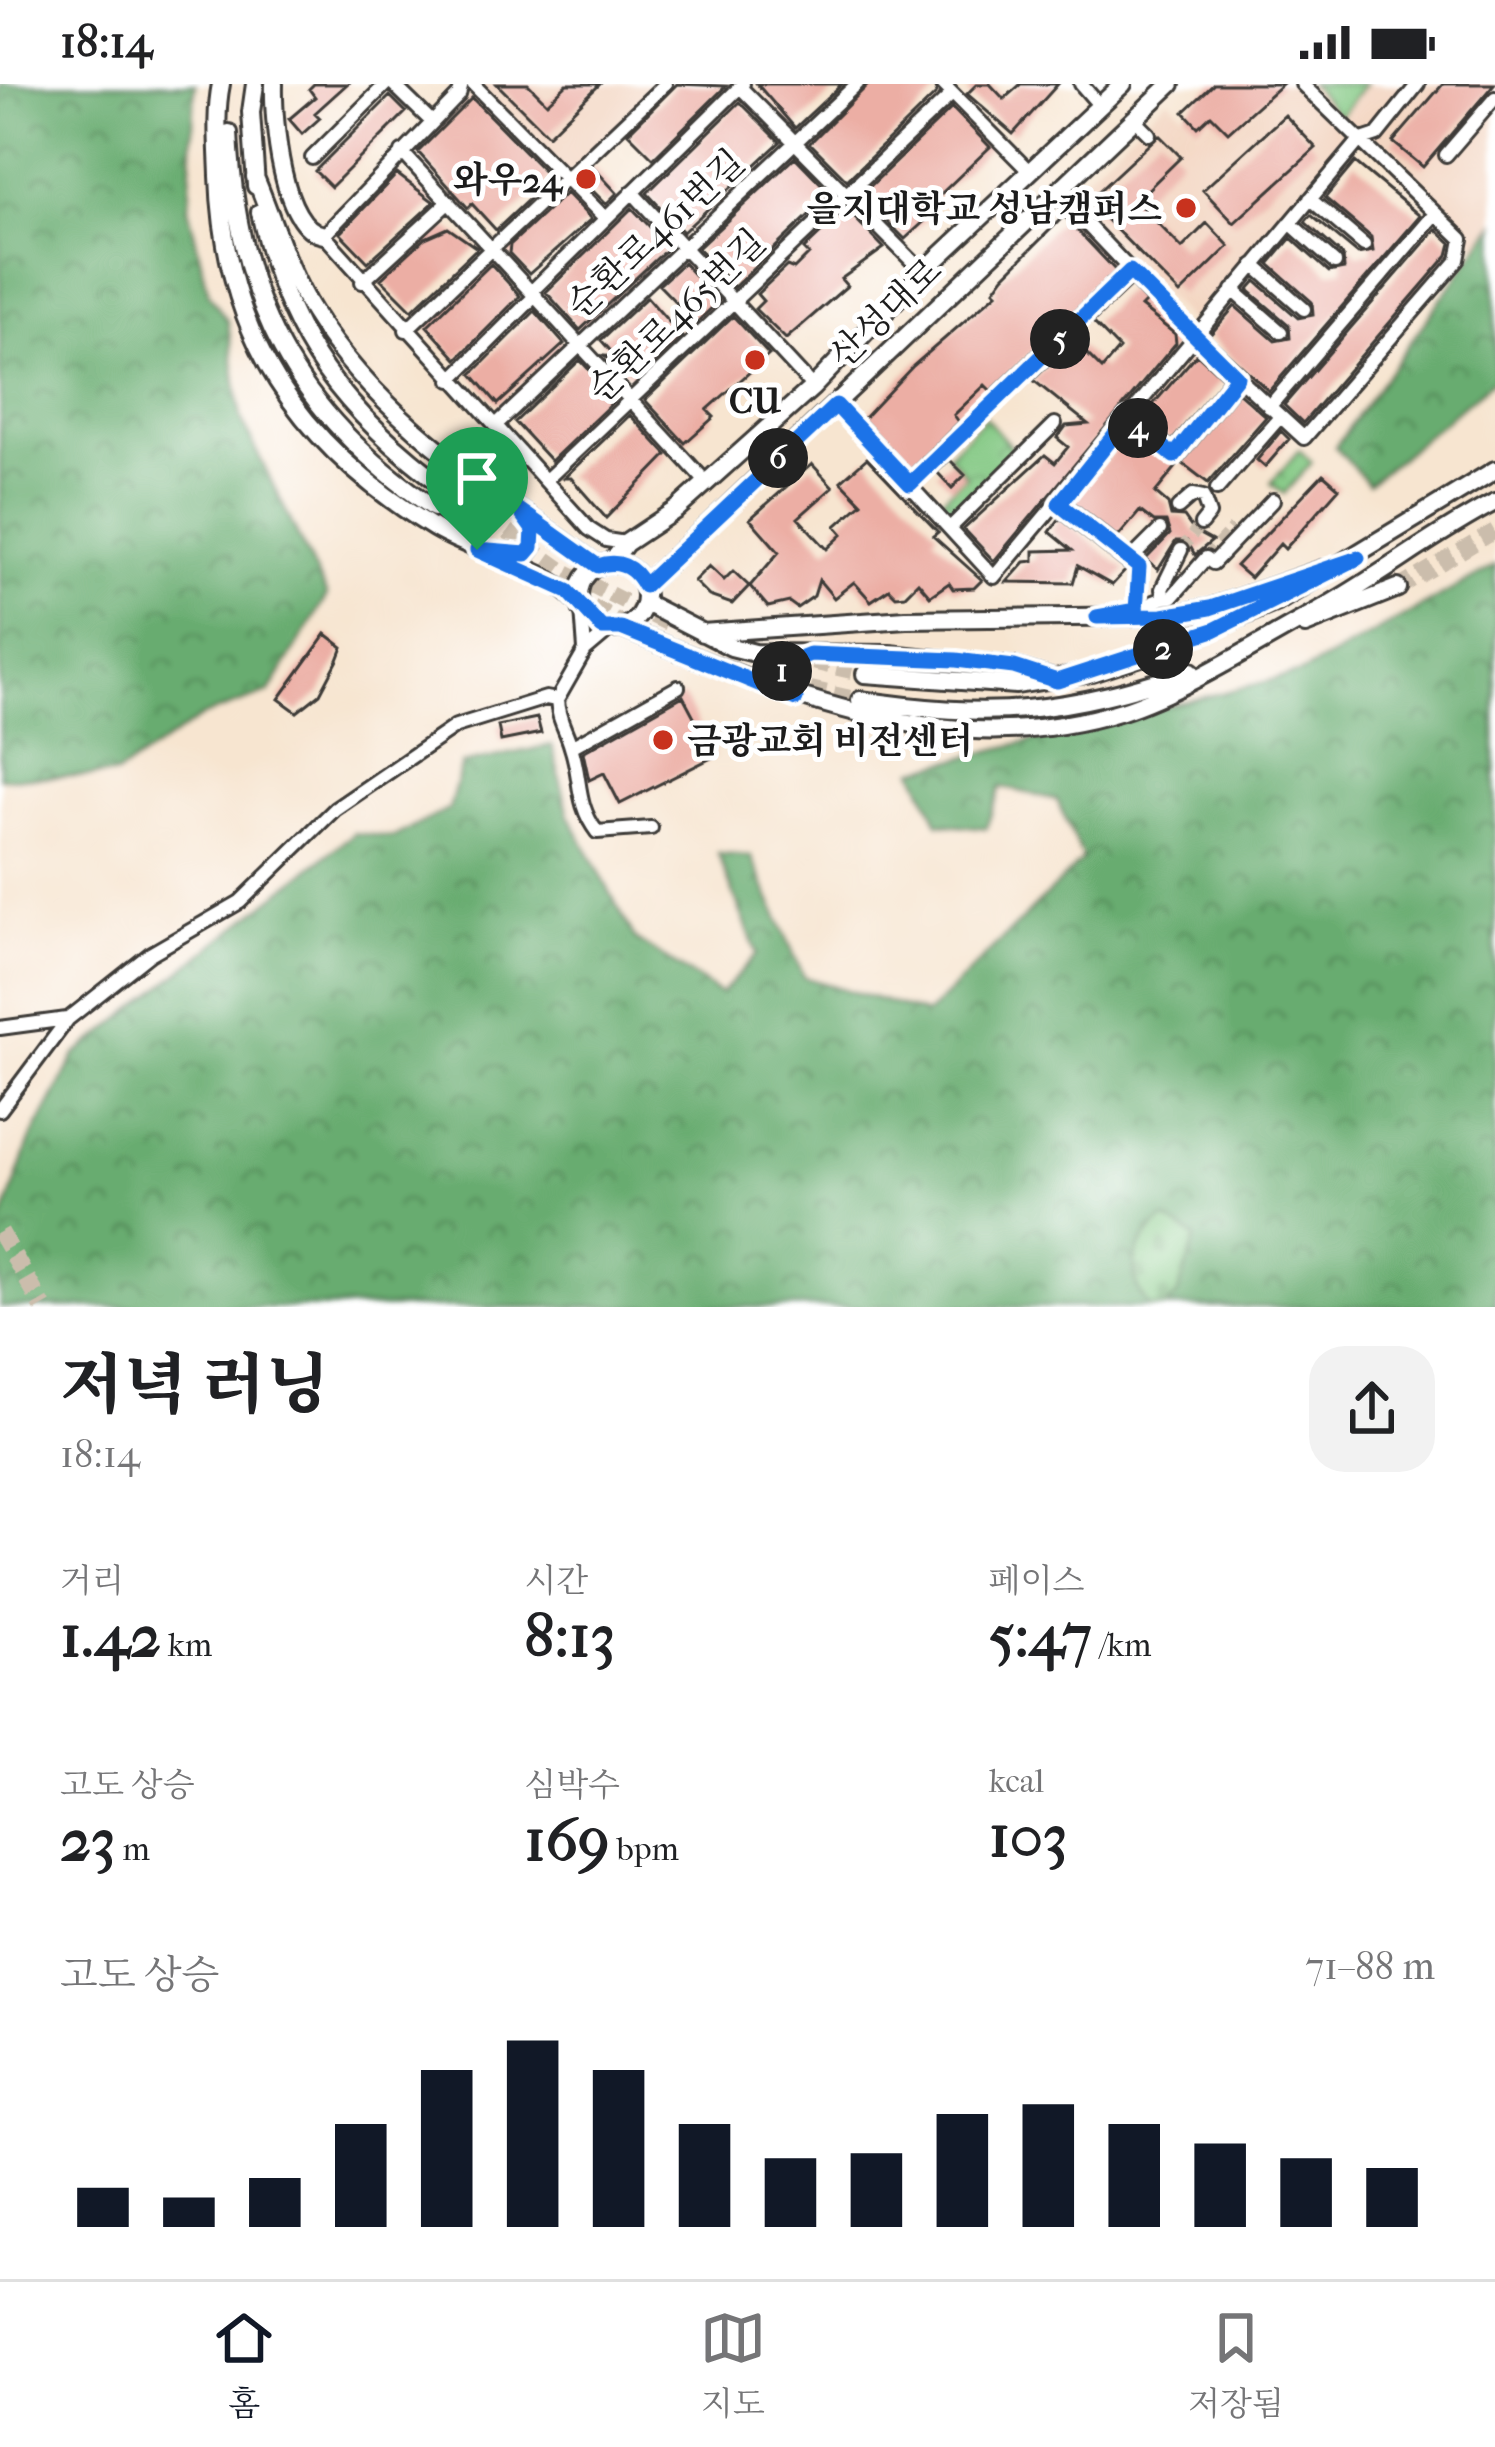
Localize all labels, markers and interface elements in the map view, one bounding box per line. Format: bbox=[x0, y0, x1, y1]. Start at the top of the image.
text: 18:14 bbox=[60, 16, 152, 69]
street label: 순환로461번길 bbox=[558, 141, 753, 327]
place label: 와우24 bbox=[453, 159, 564, 202]
marker: 와우24 bbox=[573, 166, 599, 192]
place label: 을지대학교 성남캠퍼스 bbox=[807, 188, 1162, 230]
marker: 을지대학교 성남캠퍼스 bbox=[1173, 195, 1199, 221]
street label: 순환로465번길 bbox=[579, 221, 774, 411]
street label: 산성대로 bbox=[821, 249, 950, 376]
pin: 5 bbox=[1030, 309, 1090, 369]
text: 5 bbox=[1053, 319, 1067, 358]
marker: CU bbox=[742, 347, 768, 373]
place label: CU bbox=[729, 380, 782, 422]
pin: 4 bbox=[1108, 398, 1168, 458]
text: 4 bbox=[1128, 408, 1148, 447]
pin bbox=[426, 427, 528, 550]
pin: 6 bbox=[748, 428, 808, 488]
text: 6 bbox=[769, 438, 787, 477]
icon: arrive bbox=[444, 445, 510, 511]
pin: 2 bbox=[1133, 619, 1193, 679]
text: 2 bbox=[1155, 629, 1171, 668]
pin: 1 bbox=[752, 641, 812, 701]
text: 1 bbox=[776, 651, 788, 690]
place label: 금광교회 비전센터 bbox=[687, 720, 973, 762]
marker: 금광교회 비전센터 bbox=[650, 727, 676, 753]
button: share bbox=[1309, 1346, 1435, 1472]
text: 저녁 러닝 bbox=[60, 1347, 329, 1424]
text: 18:14 bbox=[60, 1431, 140, 1477]
text: 거리 bbox=[60, 1562, 124, 1601]
text: 시간 bbox=[524, 1562, 588, 1601]
text: 페이스 bbox=[989, 1562, 1084, 1601]
text: 1.42 bbox=[60, 1601, 161, 1672]
text: 8:13 bbox=[524, 1601, 615, 1672]
text: 5:47 bbox=[989, 1601, 1092, 1672]
text: km bbox=[161, 1626, 212, 1665]
text: /km bbox=[1092, 1626, 1151, 1665]
text: kcal bbox=[989, 1762, 1044, 1801]
text: 고도 상승 bbox=[60, 1766, 195, 1805]
text: 심박수 bbox=[524, 1766, 620, 1805]
text: 103 bbox=[989, 1801, 1067, 1872]
text: 23 bbox=[60, 1805, 115, 1876]
text: 169 bbox=[524, 1805, 609, 1876]
text: m bbox=[115, 1830, 150, 1869]
text: bpm bbox=[609, 1830, 679, 1869]
text: 71–88 m bbox=[1305, 1943, 1435, 1989]
text: 고도 상승 bbox=[60, 1952, 219, 1998]
tab: 홈 bbox=[211, 2305, 277, 2424]
tab: 지도 bbox=[700, 2305, 766, 2424]
tab: 저장됨 bbox=[1188, 2305, 1284, 2424]

